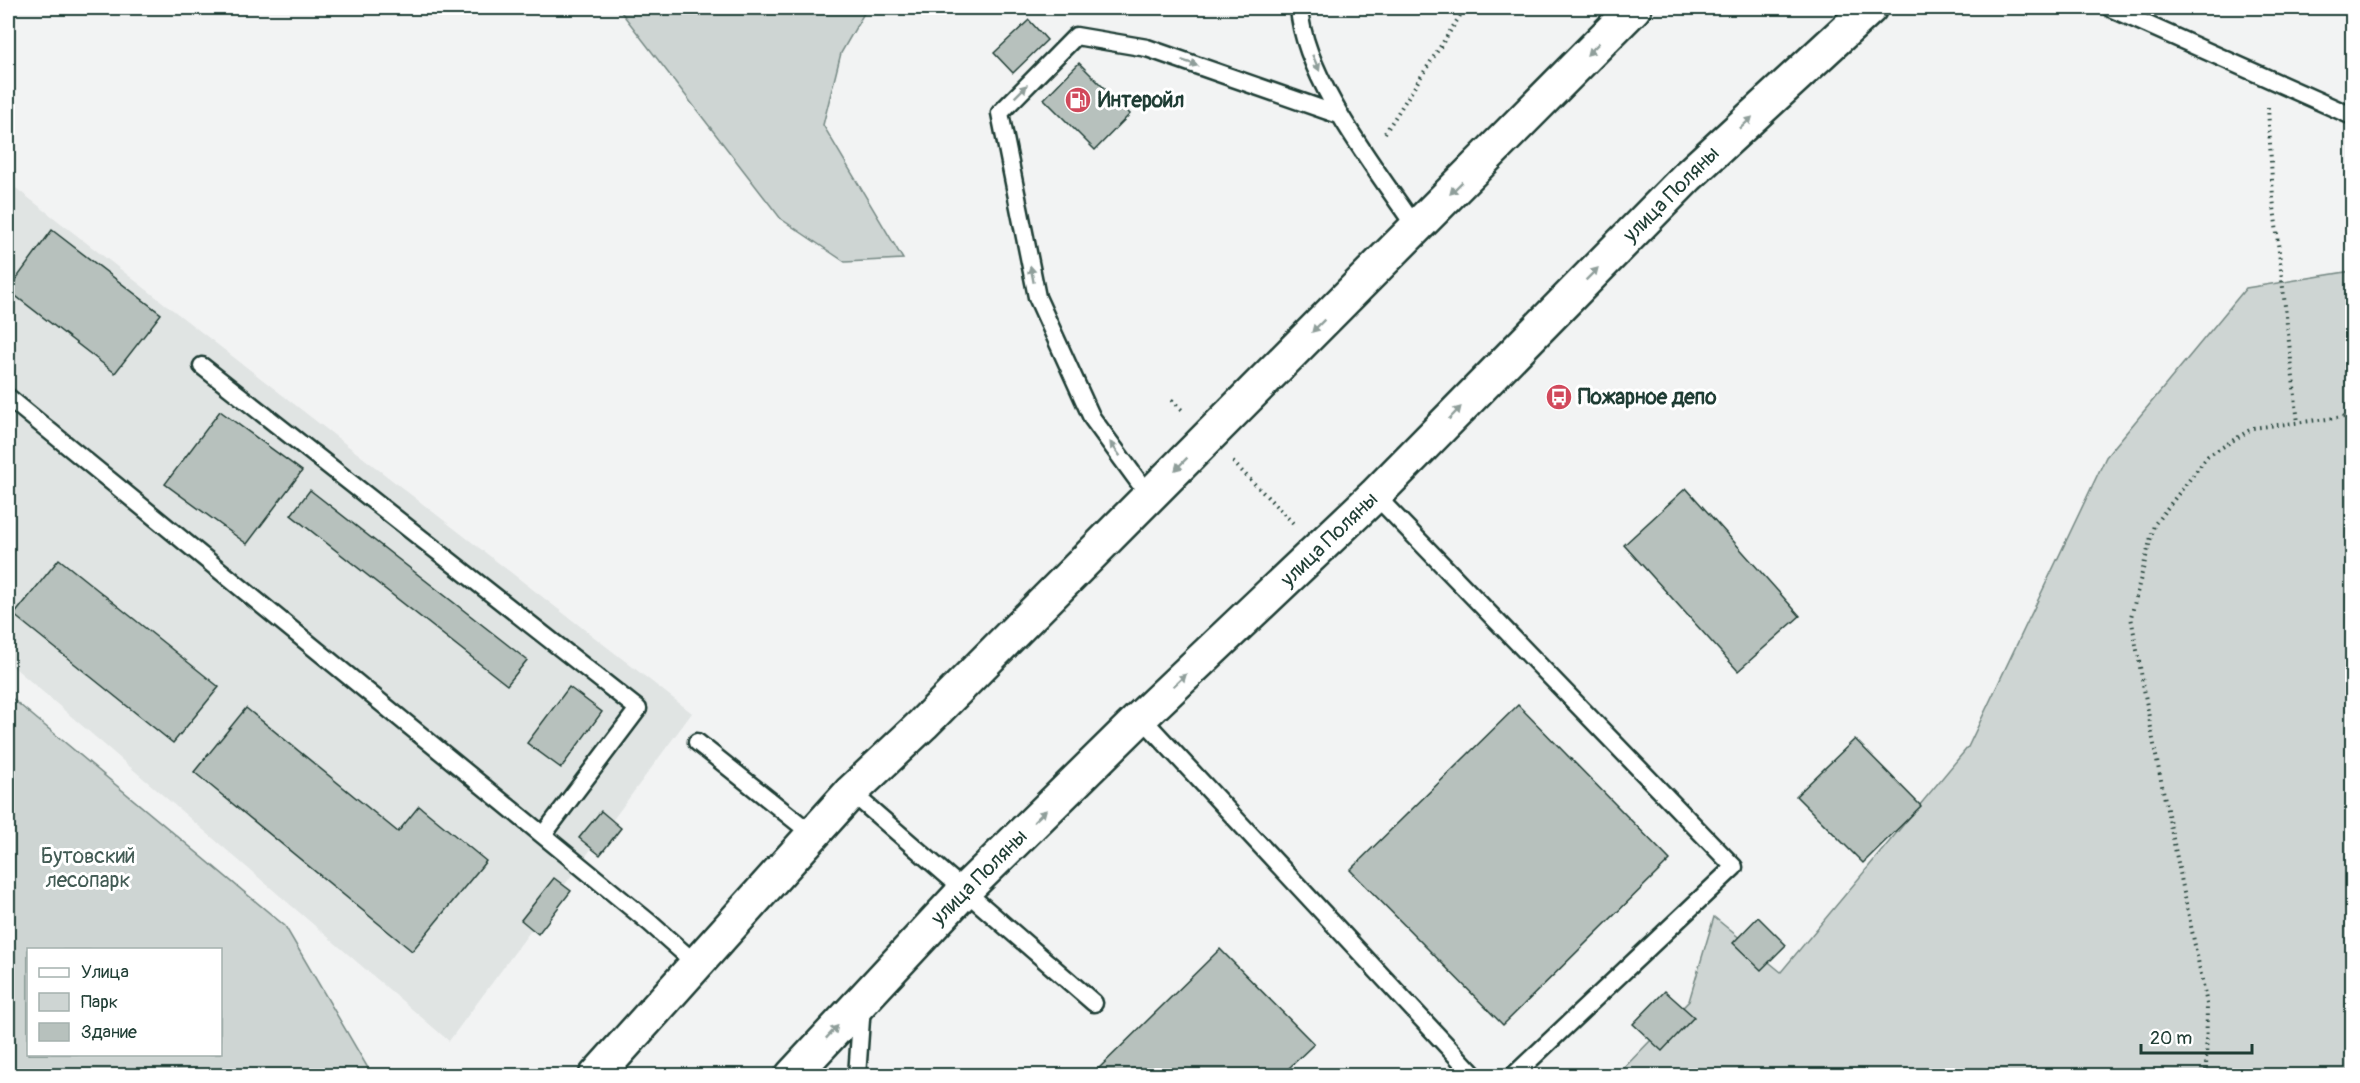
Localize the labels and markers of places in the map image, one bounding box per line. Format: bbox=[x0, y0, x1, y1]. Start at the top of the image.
fuel station icon: Интеройл bbox=[1063, 85, 1093, 115]
place label: Интеройл bbox=[1098, 87, 1184, 114]
bus stop icon: Пожарное депо bbox=[1544, 382, 1574, 412]
place label: Пожарное депо bbox=[1578, 384, 1717, 411]

